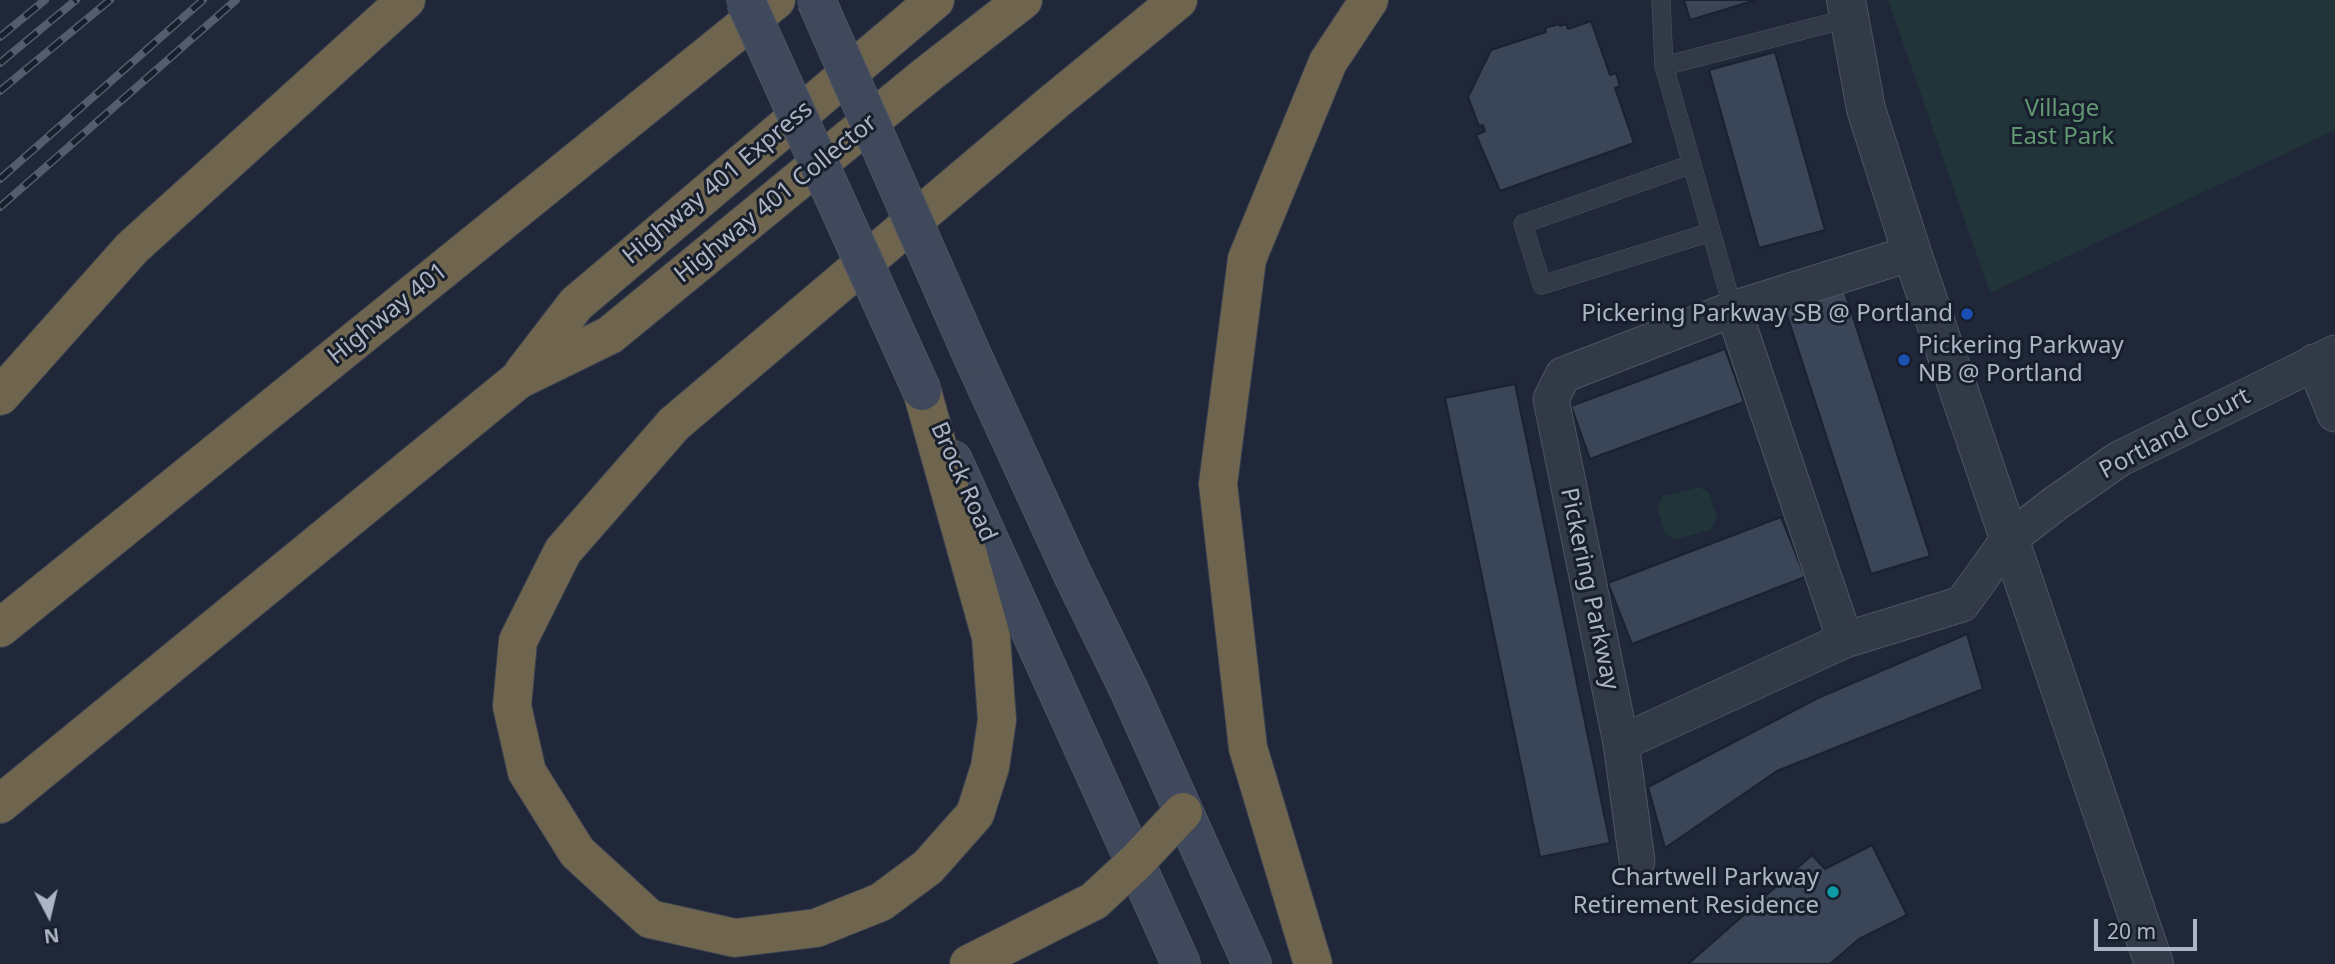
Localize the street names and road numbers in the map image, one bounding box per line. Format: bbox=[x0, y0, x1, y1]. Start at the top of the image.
street label: Highway 401 Express bbox=[617, 95, 819, 271]
street label: Highway 401 Collector bbox=[669, 109, 883, 289]
street label: Highway 401 bbox=[322, 257, 454, 371]
street label: Portland Court bbox=[2095, 382, 2255, 486]
street label: Brock Road bbox=[924, 418, 1002, 546]
street label: Pickering Parkway bbox=[1554, 485, 1624, 693]

